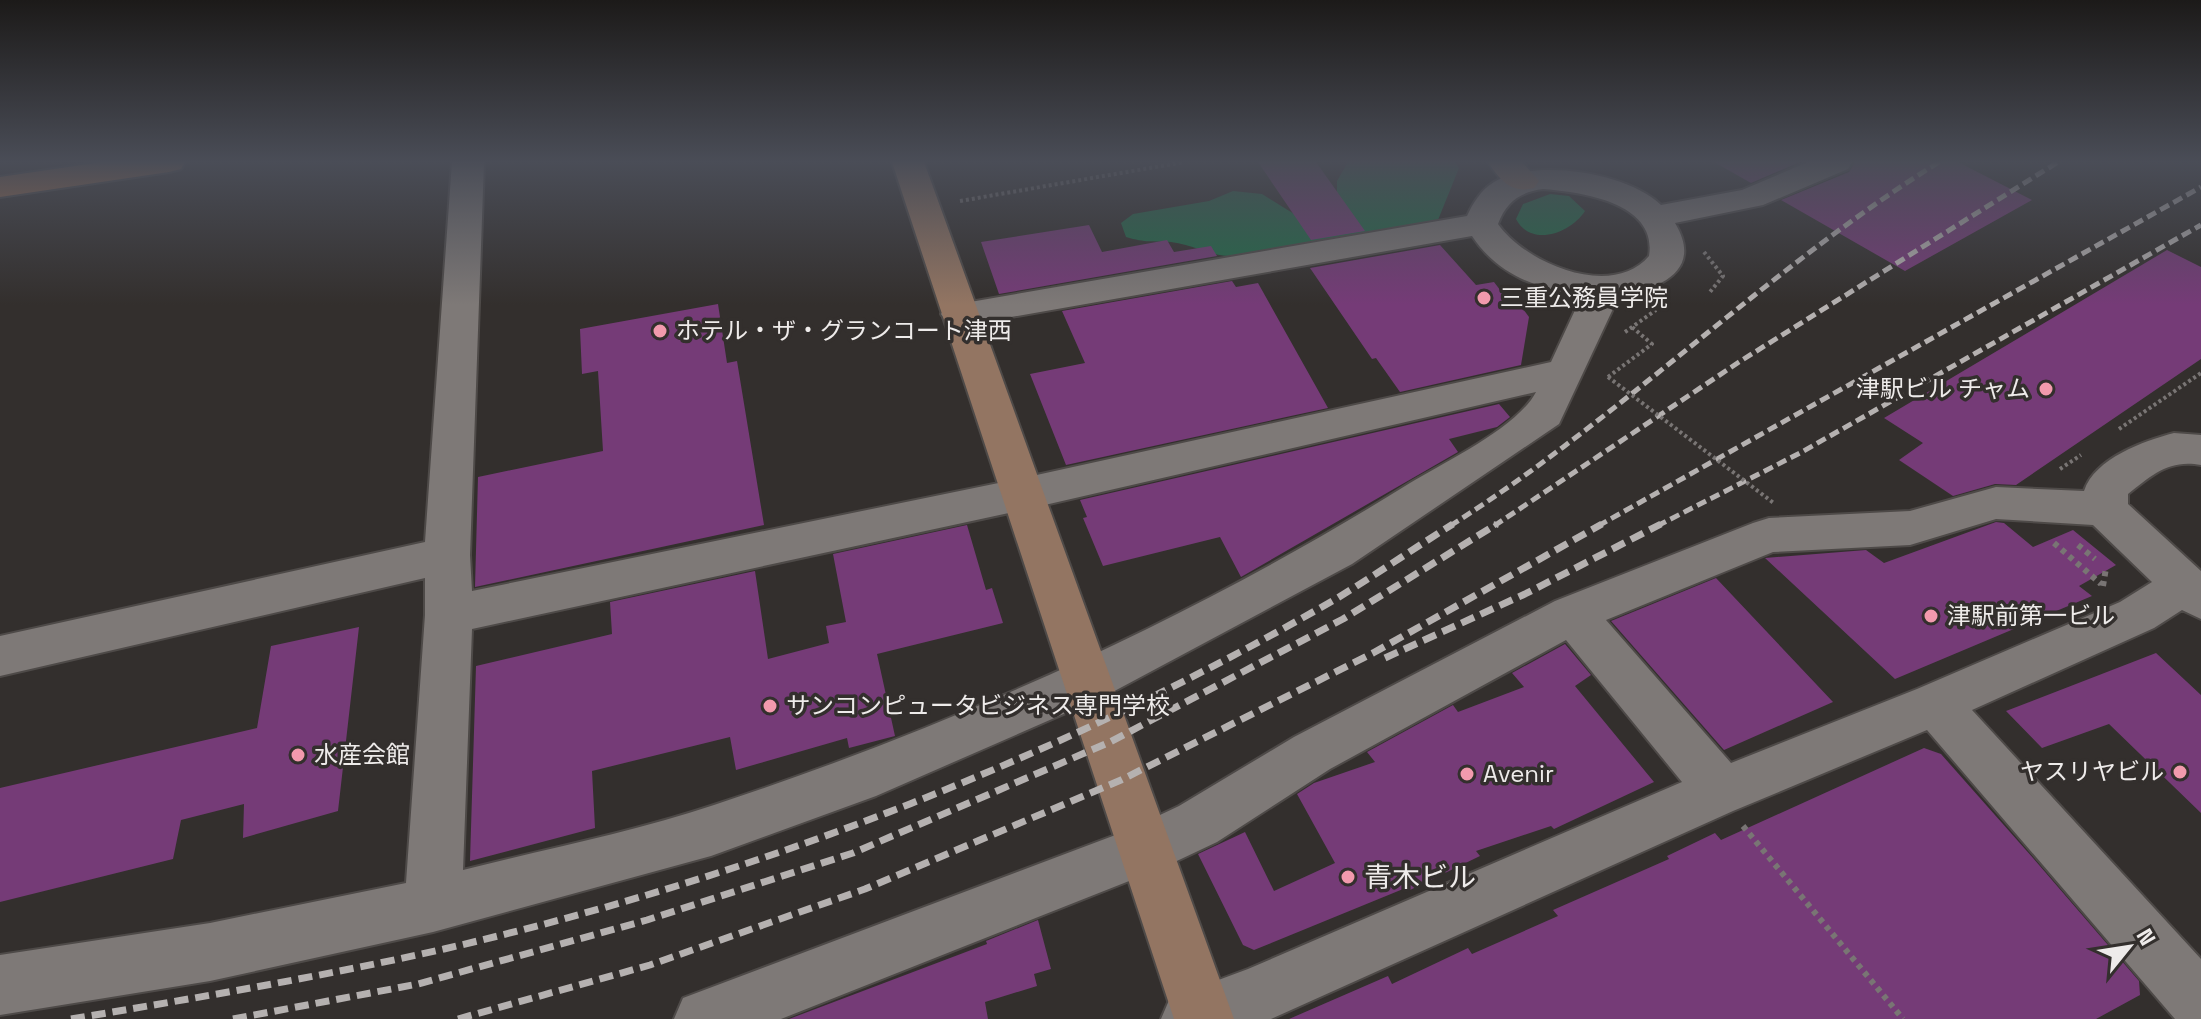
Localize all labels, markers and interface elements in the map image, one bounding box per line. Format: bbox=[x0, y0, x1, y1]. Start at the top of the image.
place label: 三重公務員学院 bbox=[1500, 282, 1668, 313]
marker: 三重公務員学院 bbox=[1475, 289, 1493, 307]
place label: ホテル・ザ・グランコート津西 bbox=[676, 315, 1012, 346]
marker: ホテル・ザ・グランコート津西 bbox=[651, 322, 669, 340]
place label: 津駅ビル チャム bbox=[1856, 373, 2030, 404]
marker: 津駅ビル チャム bbox=[2037, 380, 2055, 398]
place label: 津駅前第一ビル bbox=[1947, 600, 2115, 631]
marker: 津駅前第一ビル bbox=[1922, 607, 1940, 625]
place label: サンコンピュータビジネス専門学校 bbox=[786, 690, 1170, 721]
marker: サンコンピュータビジネス専門学校 bbox=[761, 697, 779, 715]
place label: 水産会館 bbox=[314, 739, 410, 770]
marker: 水産会館 bbox=[289, 746, 307, 764]
place label: ヤスリヤビル bbox=[2020, 756, 2164, 787]
place label: Avenir bbox=[1483, 758, 1554, 789]
marker: ヤスリヤビル bbox=[2171, 763, 2189, 781]
marker: Avenir bbox=[1458, 765, 1476, 783]
place label: 青木ビル bbox=[1364, 859, 1476, 895]
marker: 青木ビル bbox=[1339, 868, 1357, 886]
north arrow bbox=[2089, 907, 2169, 987]
text: N bbox=[2131, 924, 2162, 950]

